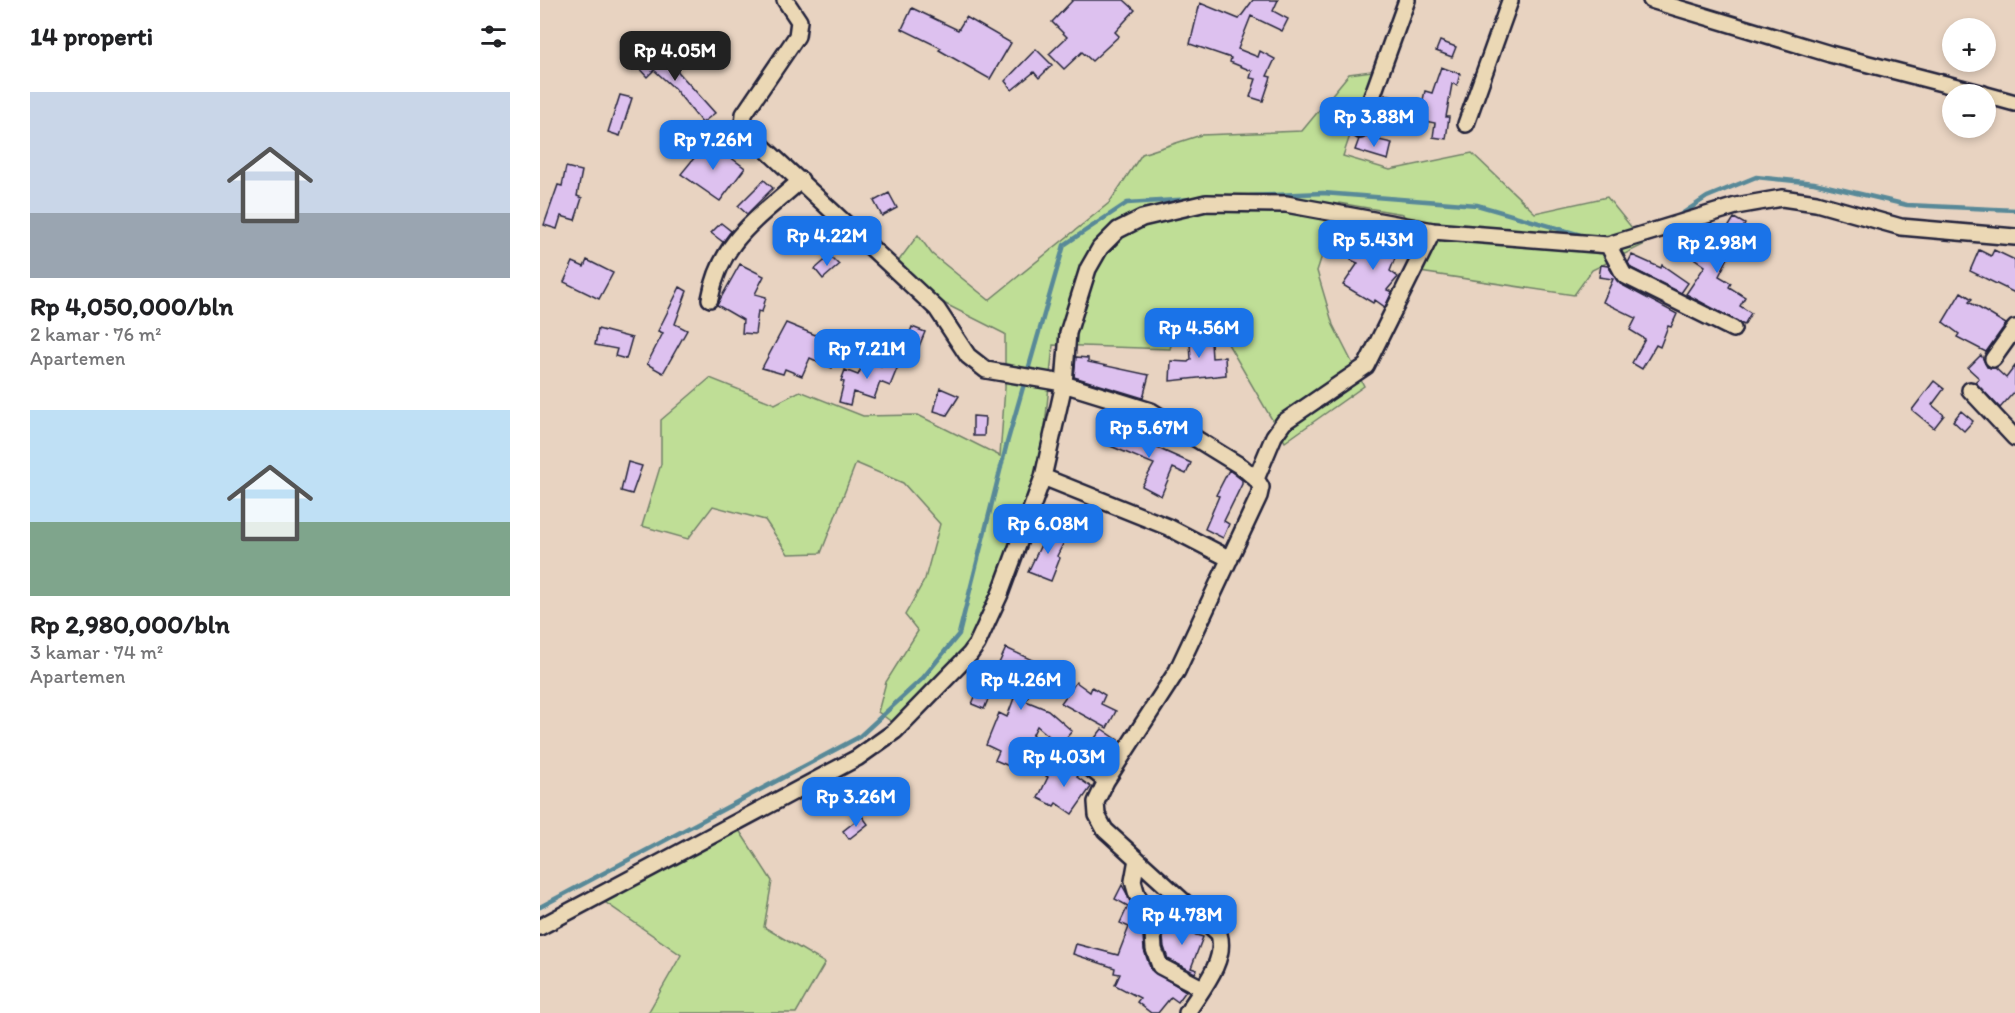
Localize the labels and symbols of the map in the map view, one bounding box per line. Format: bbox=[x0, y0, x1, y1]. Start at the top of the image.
pin: Rp 4.05M bbox=[613, 31, 737, 82]
pin: Rp 3.88M bbox=[1312, 97, 1436, 148]
pin: Rp 7.26M bbox=[651, 120, 775, 171]
pin: Rp 4.22M bbox=[765, 216, 889, 267]
pin: Rp 5.43M bbox=[1311, 220, 1435, 271]
pin: Rp 2.98M bbox=[1655, 223, 1779, 274]
pin: Rp 4.56M bbox=[1137, 308, 1261, 359]
pin: Rp 7.21M bbox=[805, 329, 929, 380]
pin: Rp 5.67M bbox=[1087, 408, 1211, 459]
pin: Rp 6.08M bbox=[986, 504, 1110, 555]
pin: Rp 4.26M bbox=[959, 660, 1083, 711]
pin: Rp 4.03M bbox=[1002, 737, 1126, 788]
pin: Rp 3.26M bbox=[794, 777, 918, 828]
pin: Rp 4.78M bbox=[1120, 895, 1244, 946]

